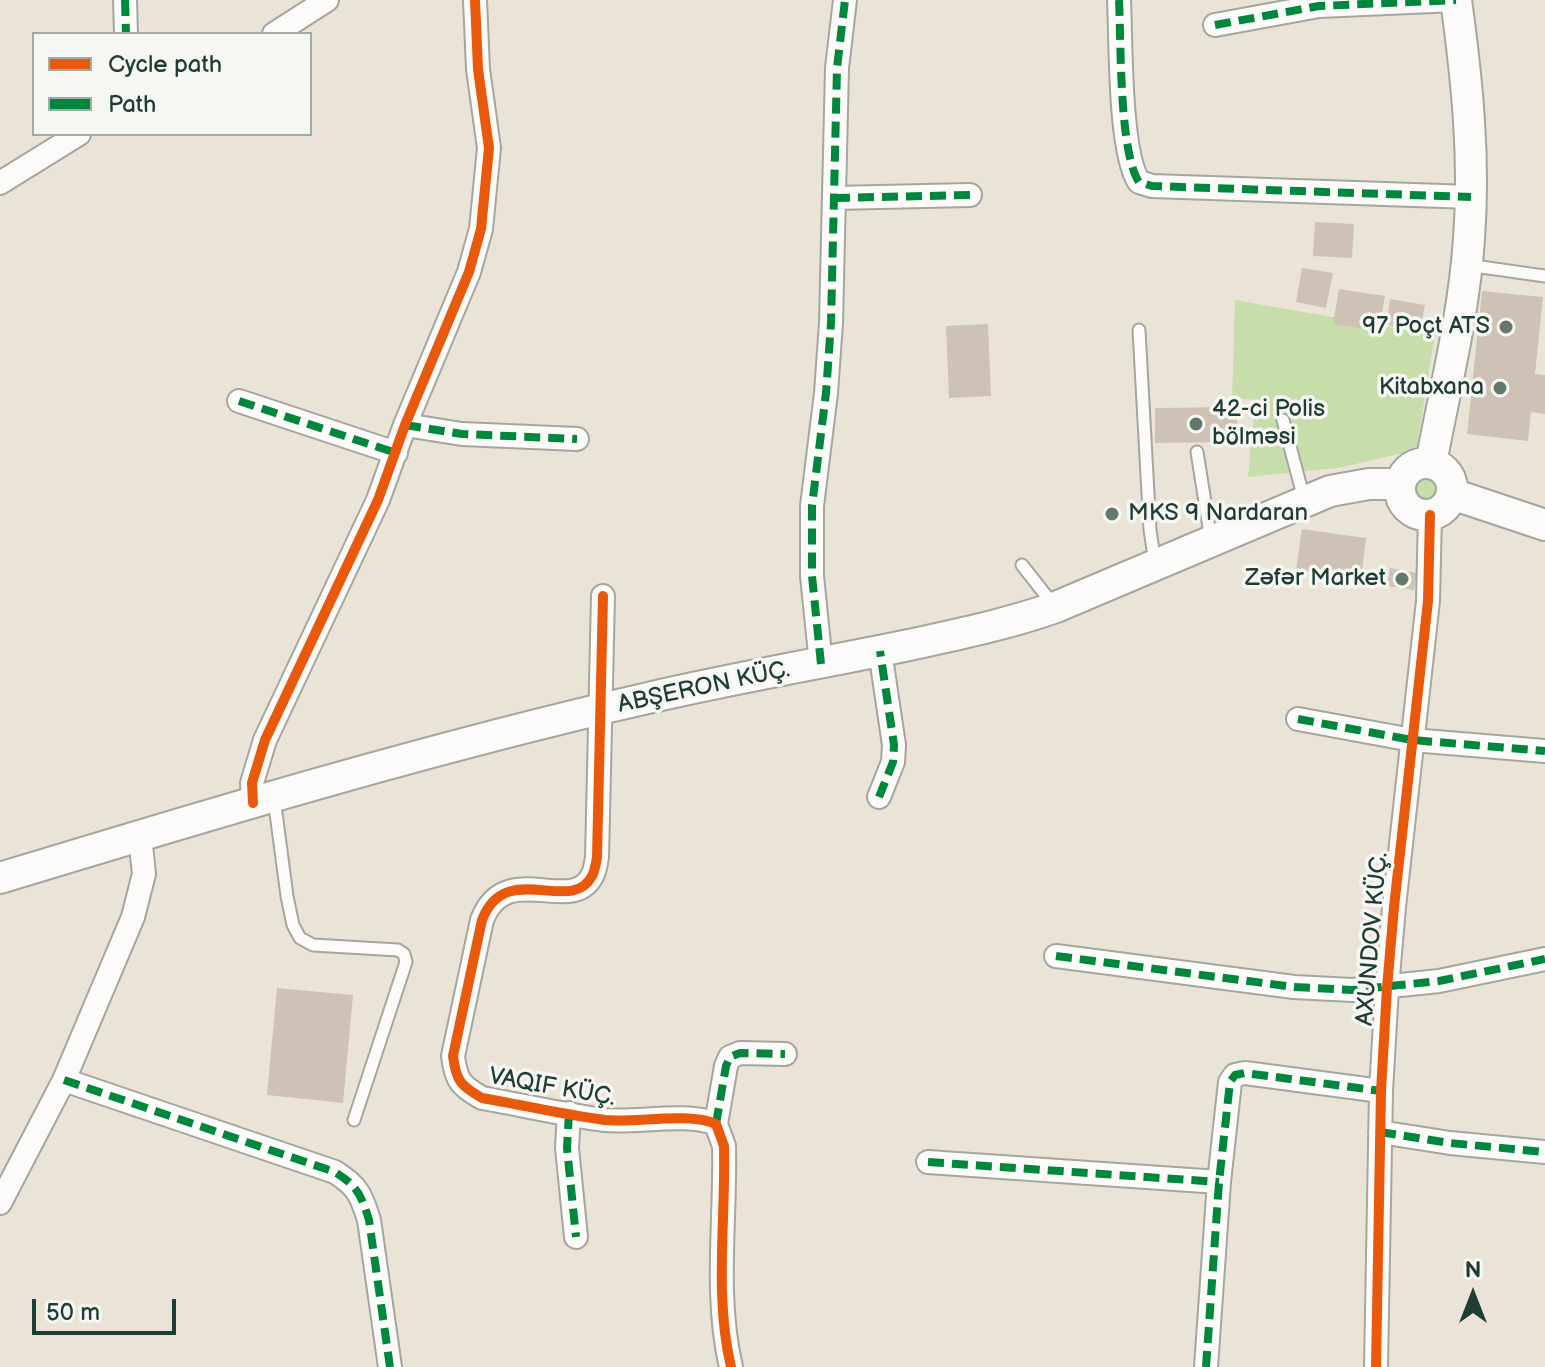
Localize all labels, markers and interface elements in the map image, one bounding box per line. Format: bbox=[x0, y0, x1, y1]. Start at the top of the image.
legend bbox=[32, 32, 312, 136]
text: Cycle path bbox=[108, 50, 222, 79]
text: Path bbox=[108, 90, 156, 119]
place label: 97 Poçt ATS bbox=[1362, 313, 1490, 341]
marker: 97 Poçt ATS bbox=[1497, 318, 1515, 336]
place label: Kitabxana bbox=[1379, 374, 1484, 402]
marker: Kitabxana bbox=[1491, 379, 1509, 397]
place label: 42-ci Polis bölməsi bbox=[1212, 396, 1325, 452]
marker: 42-ci Polis bölməsi bbox=[1187, 415, 1205, 433]
place label: MKS 9 Nardaran bbox=[1128, 500, 1308, 528]
marker: MKS 9 Nardaran bbox=[1103, 505, 1121, 523]
place label: Zəfər Market bbox=[1245, 565, 1386, 593]
marker: Zəfər Market bbox=[1393, 570, 1411, 588]
street label: ABŞERON KÜÇ. bbox=[615, 656, 793, 720]
street label: AXUNDOV KÜÇ. bbox=[1351, 851, 1395, 1027]
street label: VAQIF KÜÇ. bbox=[487, 1063, 617, 1113]
north arrow bbox=[1433, 1255, 1513, 1335]
text: N bbox=[1465, 1257, 1481, 1284]
scale bar bbox=[36, 1283, 180, 1333]
text: 50 m bbox=[46, 1298, 100, 1327]

